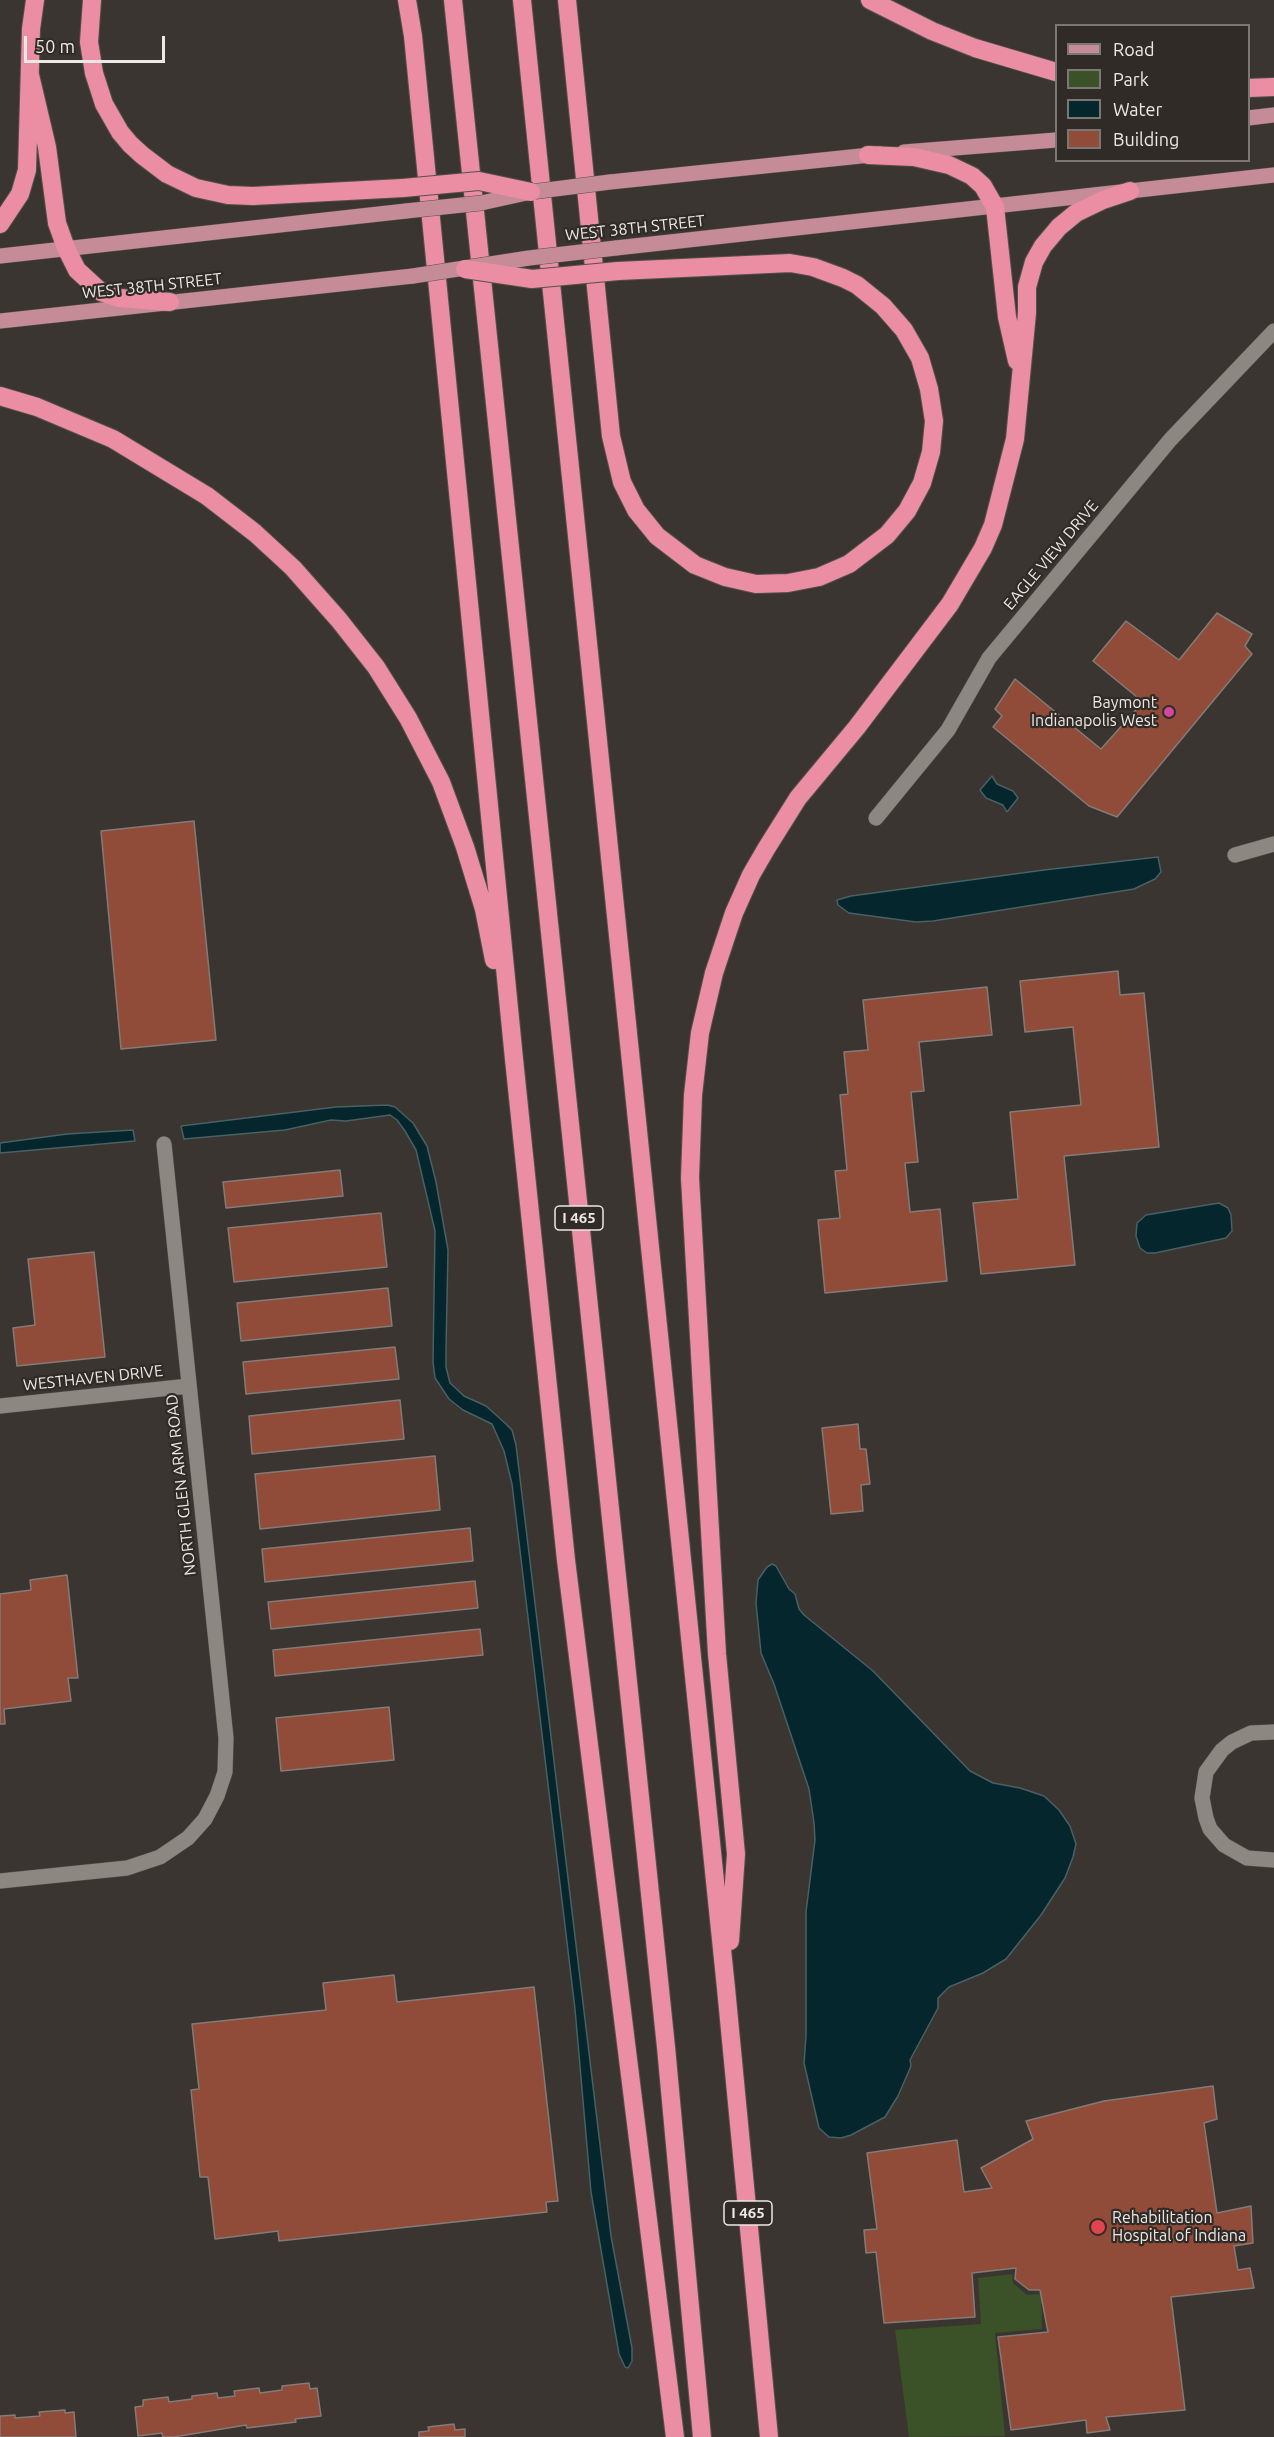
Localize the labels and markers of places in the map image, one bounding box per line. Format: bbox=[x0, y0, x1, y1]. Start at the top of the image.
place label: Baymont Indianapolis West bbox=[1031, 693, 1157, 731]
marker: Baymont Indianapolis West bbox=[1162, 705, 1176, 719]
place label: Rehabilitation Hospital of Indiana bbox=[1112, 2208, 1246, 2246]
marker: Rehabilitation Hospital of Indiana bbox=[1089, 2218, 1107, 2236]

